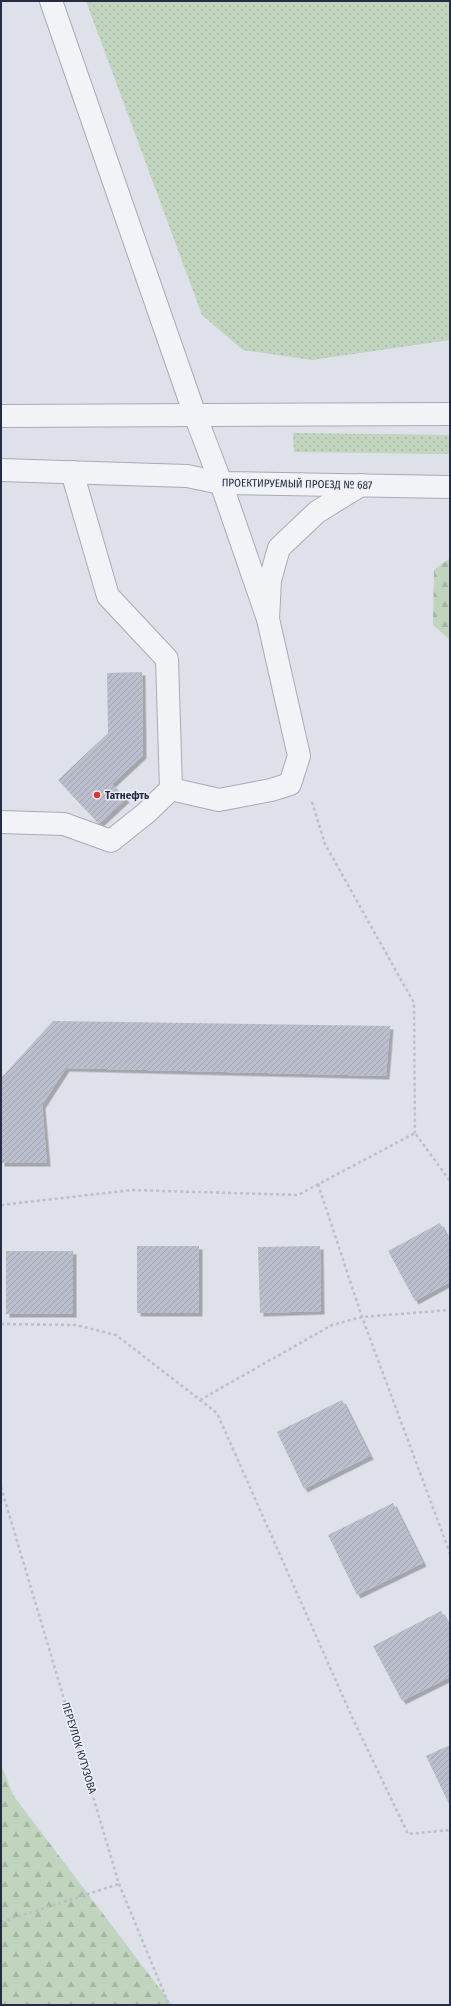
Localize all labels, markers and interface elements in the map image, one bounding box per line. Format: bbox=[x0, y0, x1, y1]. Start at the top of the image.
street label: ПРОЕКТИРУЕМЫЙ ПРОЕЗД № 687 bbox=[222, 476, 373, 492]
place label: Татнефть bbox=[105, 789, 150, 802]
marker: Татнефть bbox=[92, 790, 102, 800]
street label: ПЕРЕУЛОК КУТУЗОВА bbox=[59, 1701, 99, 1795]

